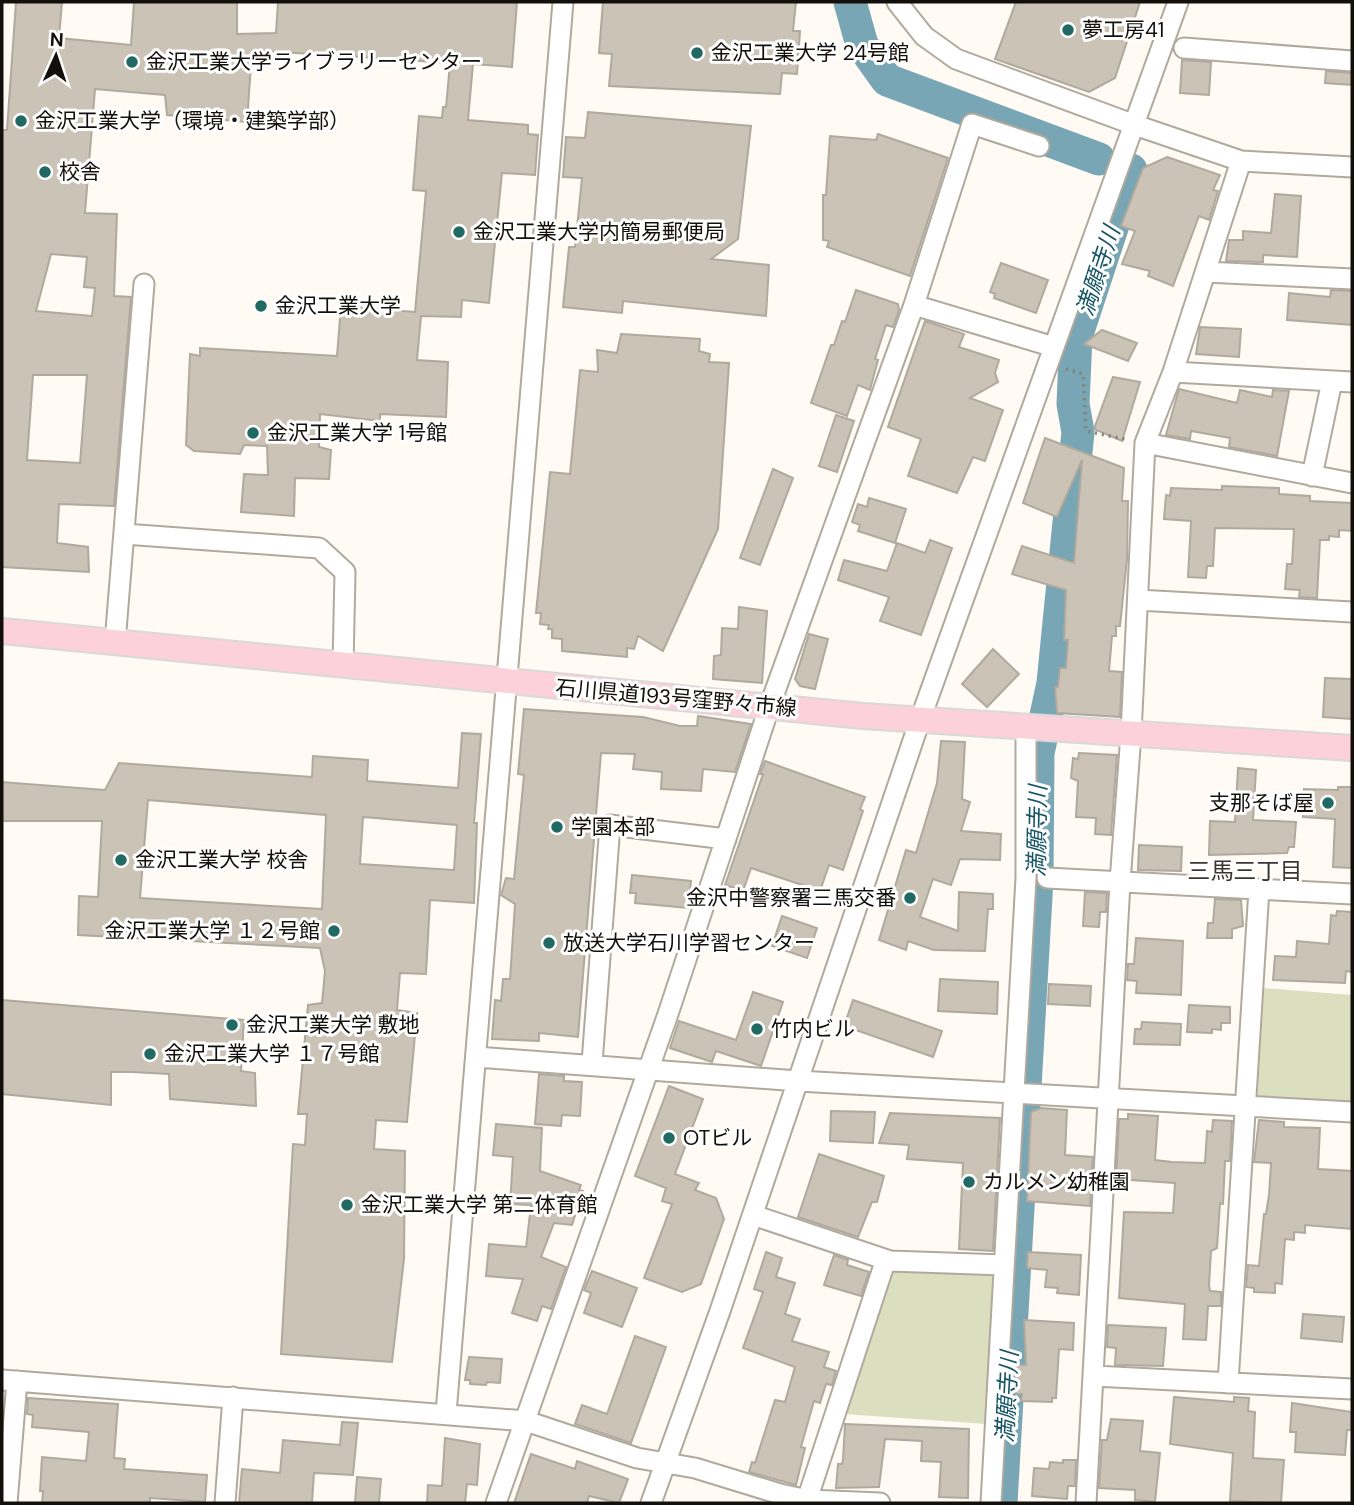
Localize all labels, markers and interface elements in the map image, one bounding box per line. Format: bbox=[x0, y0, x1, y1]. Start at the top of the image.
place label: 夢工房41 bbox=[1082, 16, 1164, 44]
north arrow bbox=[21, 21, 91, 91]
marker: 夢工房41 bbox=[1060, 22, 1076, 38]
text: N bbox=[49, 27, 64, 52]
place label: 金沢工業大学 24号館 bbox=[711, 39, 909, 67]
marker: 金沢工業大学 24号館 bbox=[689, 45, 705, 61]
place label: 金沢工業大学ライブラリーセンター bbox=[146, 48, 482, 76]
marker: 金沢工業大学ライブラリーセンター bbox=[124, 54, 140, 70]
place label: 金沢工業大学（環境・建築学部） bbox=[35, 107, 350, 135]
marker: 金沢工業大学（環境・建築学部） bbox=[13, 113, 29, 129]
place label: 校舎 bbox=[59, 158, 101, 186]
marker: 校舎 bbox=[37, 164, 53, 180]
place label: 金沢工業大学内簡易郵便局 bbox=[473, 218, 725, 246]
water label: 満願寺川 bbox=[1070, 220, 1127, 319]
marker: 金沢工業大学内簡易郵便局 bbox=[451, 224, 467, 240]
place label: 金沢工業大学 bbox=[275, 292, 401, 320]
marker: 金沢工業大学 bbox=[253, 298, 269, 314]
place label: 金沢工業大学 1号館 bbox=[267, 419, 447, 447]
marker: 金沢工業大学 1号館 bbox=[245, 425, 261, 441]
street label: 石川県道193号窪野々市線 bbox=[554, 674, 798, 722]
water label: 満願寺川 bbox=[1021, 782, 1053, 877]
place label: 支那そば屋 bbox=[1209, 789, 1314, 817]
marker: 支那そば屋 bbox=[1320, 795, 1336, 811]
place label: 学園本部 bbox=[571, 813, 655, 841]
marker: 学園本部 bbox=[549, 819, 565, 835]
place label: 金沢工業大学 校舎 bbox=[135, 846, 309, 874]
marker: 金沢工業大学 校舎 bbox=[113, 852, 129, 868]
district label: 三馬三丁目 bbox=[1188, 856, 1303, 886]
place label: 金沢中警察署三馬交番 bbox=[686, 884, 896, 912]
marker: 金沢中警察署三馬交番 bbox=[902, 890, 918, 906]
place label: 金沢工業大学 １２号館 bbox=[104, 917, 320, 945]
marker: 金沢工業大学 １２号館 bbox=[326, 923, 342, 939]
place label: 放送大学石川学習センター bbox=[563, 929, 815, 957]
marker: 放送大学石川学習センター bbox=[541, 935, 557, 951]
place label: 金沢工業大学 敷地 bbox=[246, 1011, 420, 1039]
place label: 竹内ビル bbox=[771, 1015, 855, 1043]
marker: 金沢工業大学 敷地 bbox=[224, 1017, 240, 1033]
marker: 竹内ビル bbox=[749, 1021, 765, 1037]
place label: 金沢工業大学 １７号館 bbox=[164, 1040, 380, 1068]
marker: 金沢工業大学 １７号館 bbox=[142, 1046, 158, 1062]
place label: OTビル bbox=[683, 1124, 752, 1152]
marker: OTビル bbox=[661, 1130, 677, 1146]
place label: カルメン幼稚園 bbox=[983, 1168, 1130, 1196]
marker: カルメン幼稚園 bbox=[961, 1174, 977, 1190]
place label: 金沢工業大学 第二体育館 bbox=[361, 1191, 598, 1219]
marker: 金沢工業大学 第二体育館 bbox=[339, 1197, 355, 1213]
water label: 満願寺川 bbox=[990, 1347, 1025, 1444]

